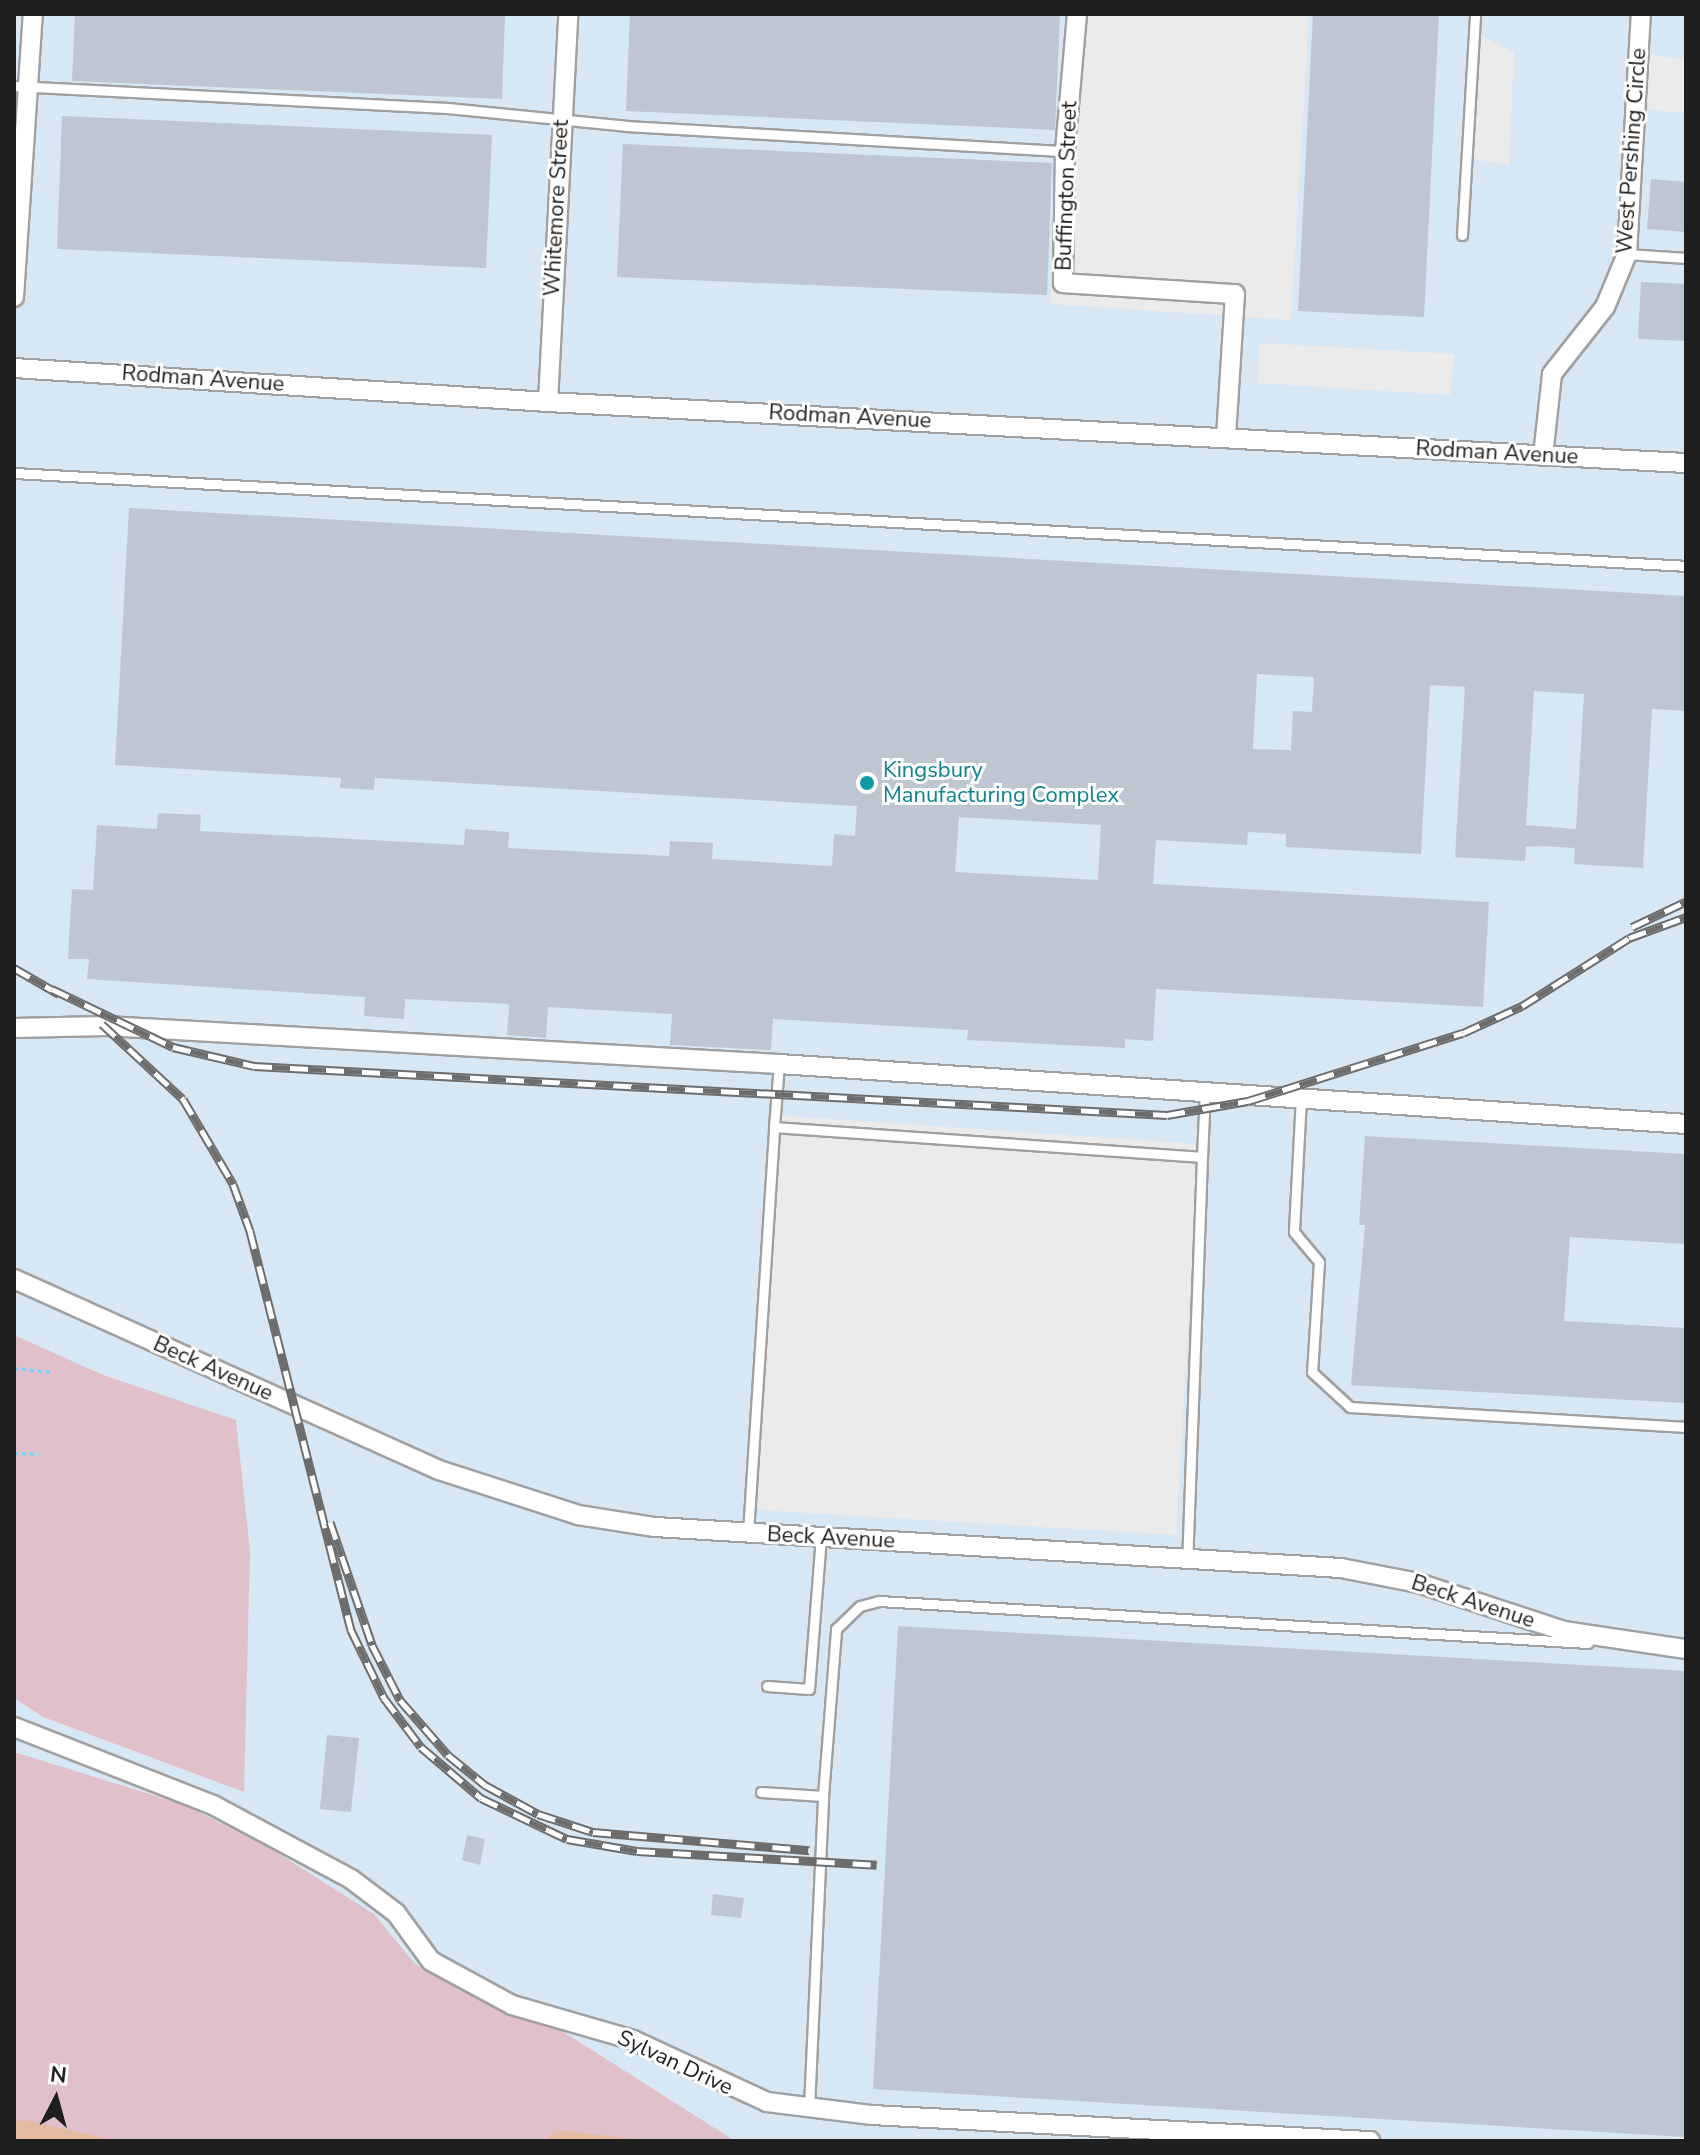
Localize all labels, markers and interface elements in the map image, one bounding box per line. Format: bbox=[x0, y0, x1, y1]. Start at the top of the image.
street label: West Pershing Circle bbox=[1612, 47, 1652, 255]
street label: Buffington Street bbox=[1051, 101, 1083, 271]
street label: Whitemore Street bbox=[539, 119, 575, 297]
street label: Rodman Avenue bbox=[121, 360, 285, 398]
street label: Rodman Avenue bbox=[768, 400, 932, 434]
street label: Rodman Avenue bbox=[1415, 436, 1579, 470]
place label: Kingsbury Manufacturing Complex bbox=[883, 757, 1119, 808]
marker: Kingsbury Manufacturing Complex bbox=[858, 774, 876, 792]
street label: Beck Avenue bbox=[149, 1331, 277, 1407]
street label: Beck Avenue bbox=[766, 1521, 896, 1555]
street label: Beck Avenue bbox=[1408, 1570, 1538, 1634]
street label: Sylvan Drive bbox=[613, 2025, 737, 2101]
north arrow bbox=[16, 2059, 96, 2139]
text: N bbox=[49, 2059, 68, 2091]

